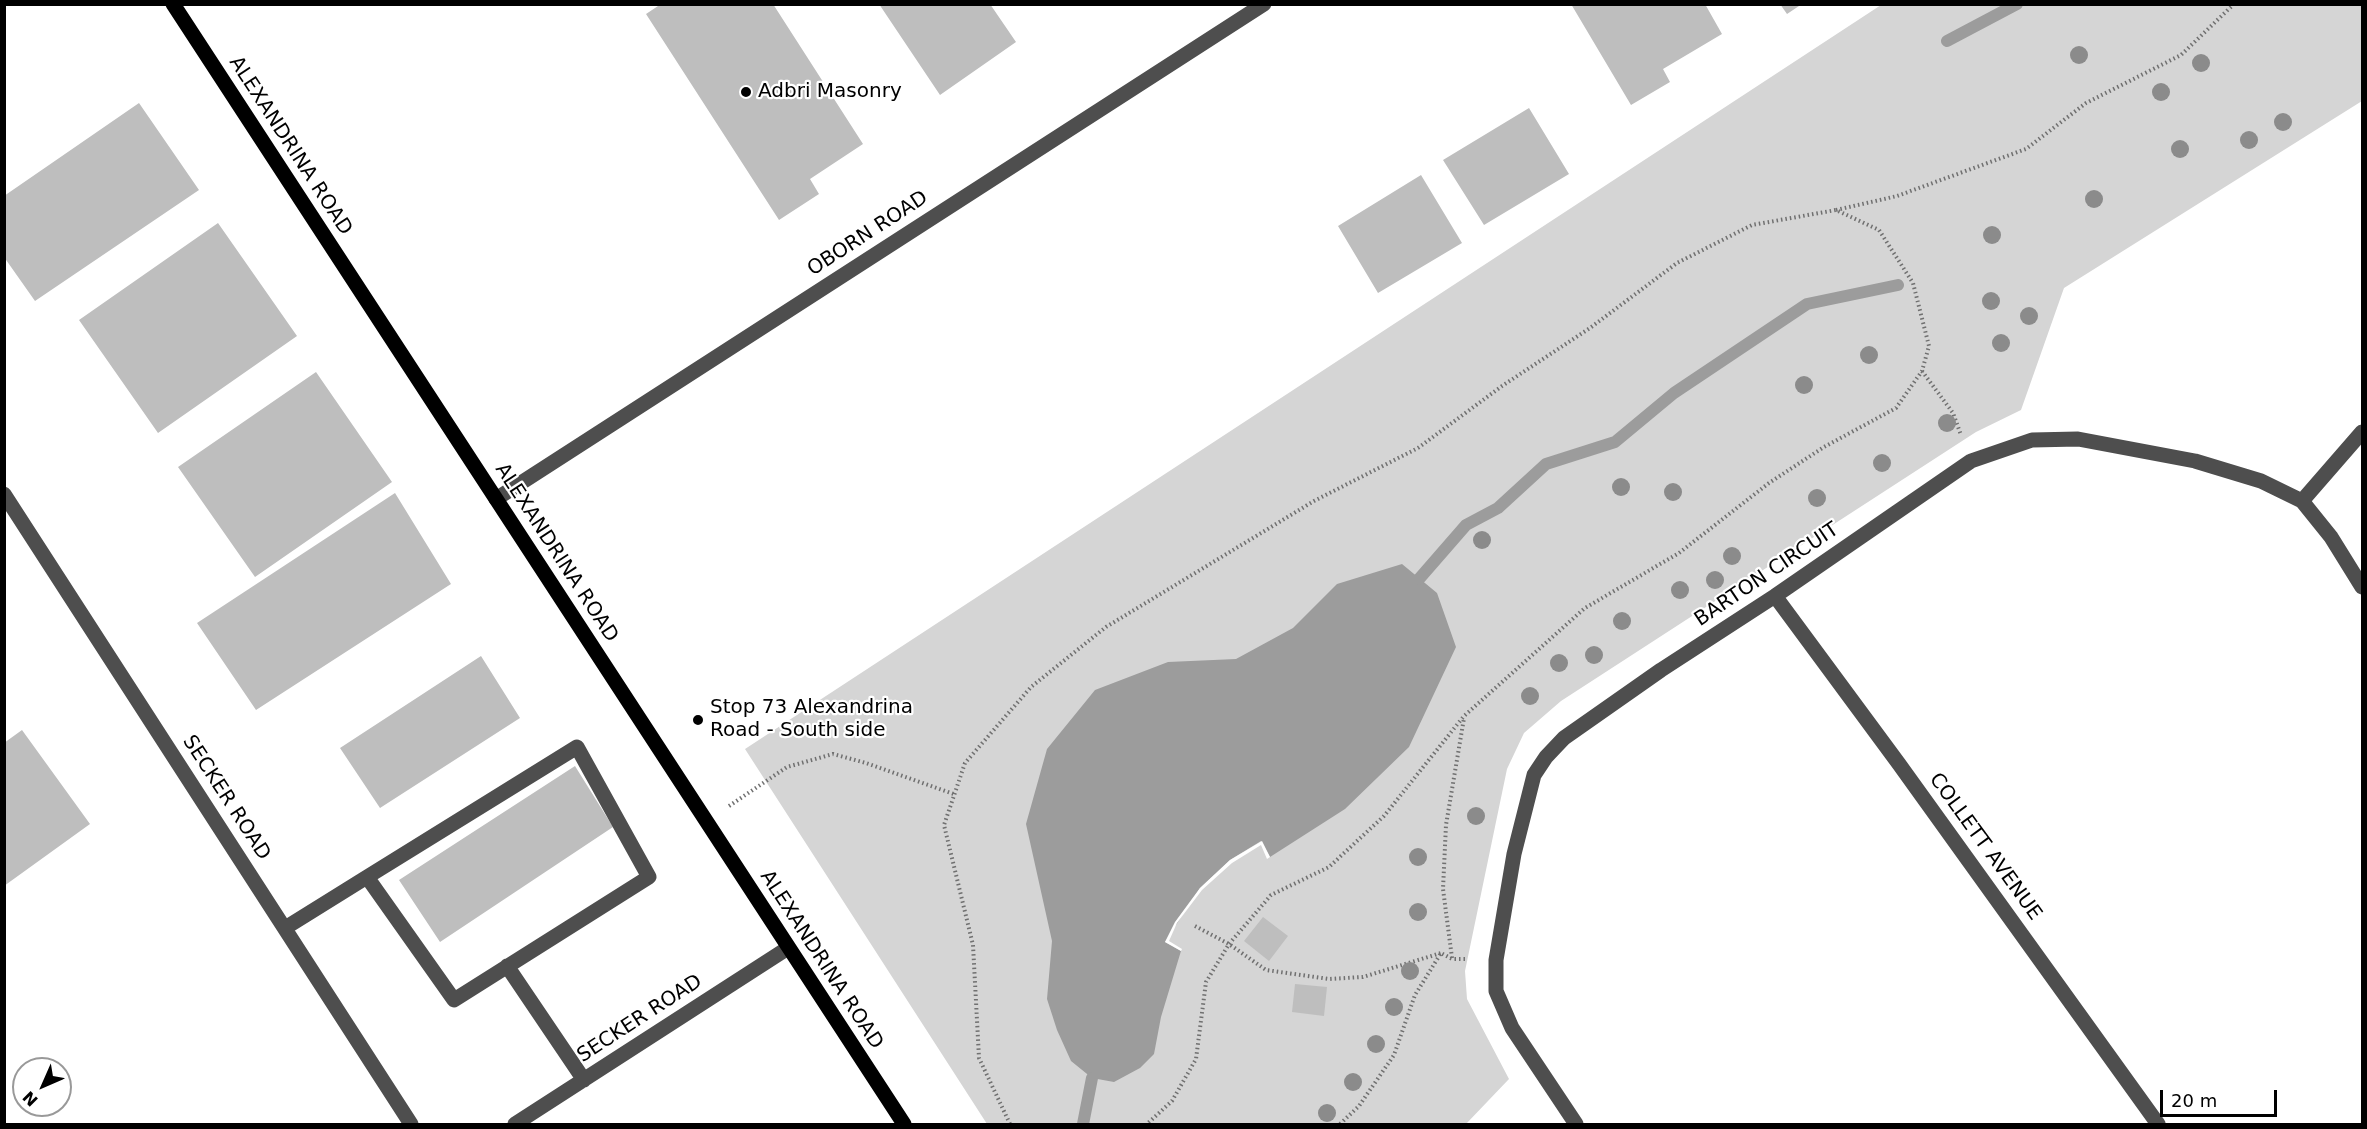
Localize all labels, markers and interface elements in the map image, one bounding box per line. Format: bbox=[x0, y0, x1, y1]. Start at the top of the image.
street label: ALEXANDRINA ROAD bbox=[223, 52, 357, 240]
place label: Adbri Masonry bbox=[758, 80, 902, 104]
marker: Adbri Masonry bbox=[739, 85, 753, 99]
street label: OBORN ROAD bbox=[803, 186, 933, 282]
street label: ALEXANDRINA ROAD bbox=[489, 459, 623, 647]
street label: BARTON CIRCUIT bbox=[1690, 518, 1844, 632]
place label: Stop 73 Alexandrina Road - South side bbox=[710, 696, 913, 743]
marker: Stop 73 Alexandrina Road - South side bbox=[691, 713, 705, 727]
street label: SECKER ROAD bbox=[177, 731, 275, 865]
street label: COLLETT AVENUE bbox=[1924, 769, 2046, 925]
street label: ALEXANDRINA ROAD bbox=[754, 866, 888, 1054]
street label: SECKER ROAD bbox=[573, 970, 707, 1068]
north arrow bbox=[12, 1057, 72, 1117]
scale bar bbox=[2163, 1078, 2280, 1116]
text: N bbox=[19, 1087, 42, 1110]
text: 20 m bbox=[2171, 1090, 2217, 1111]

